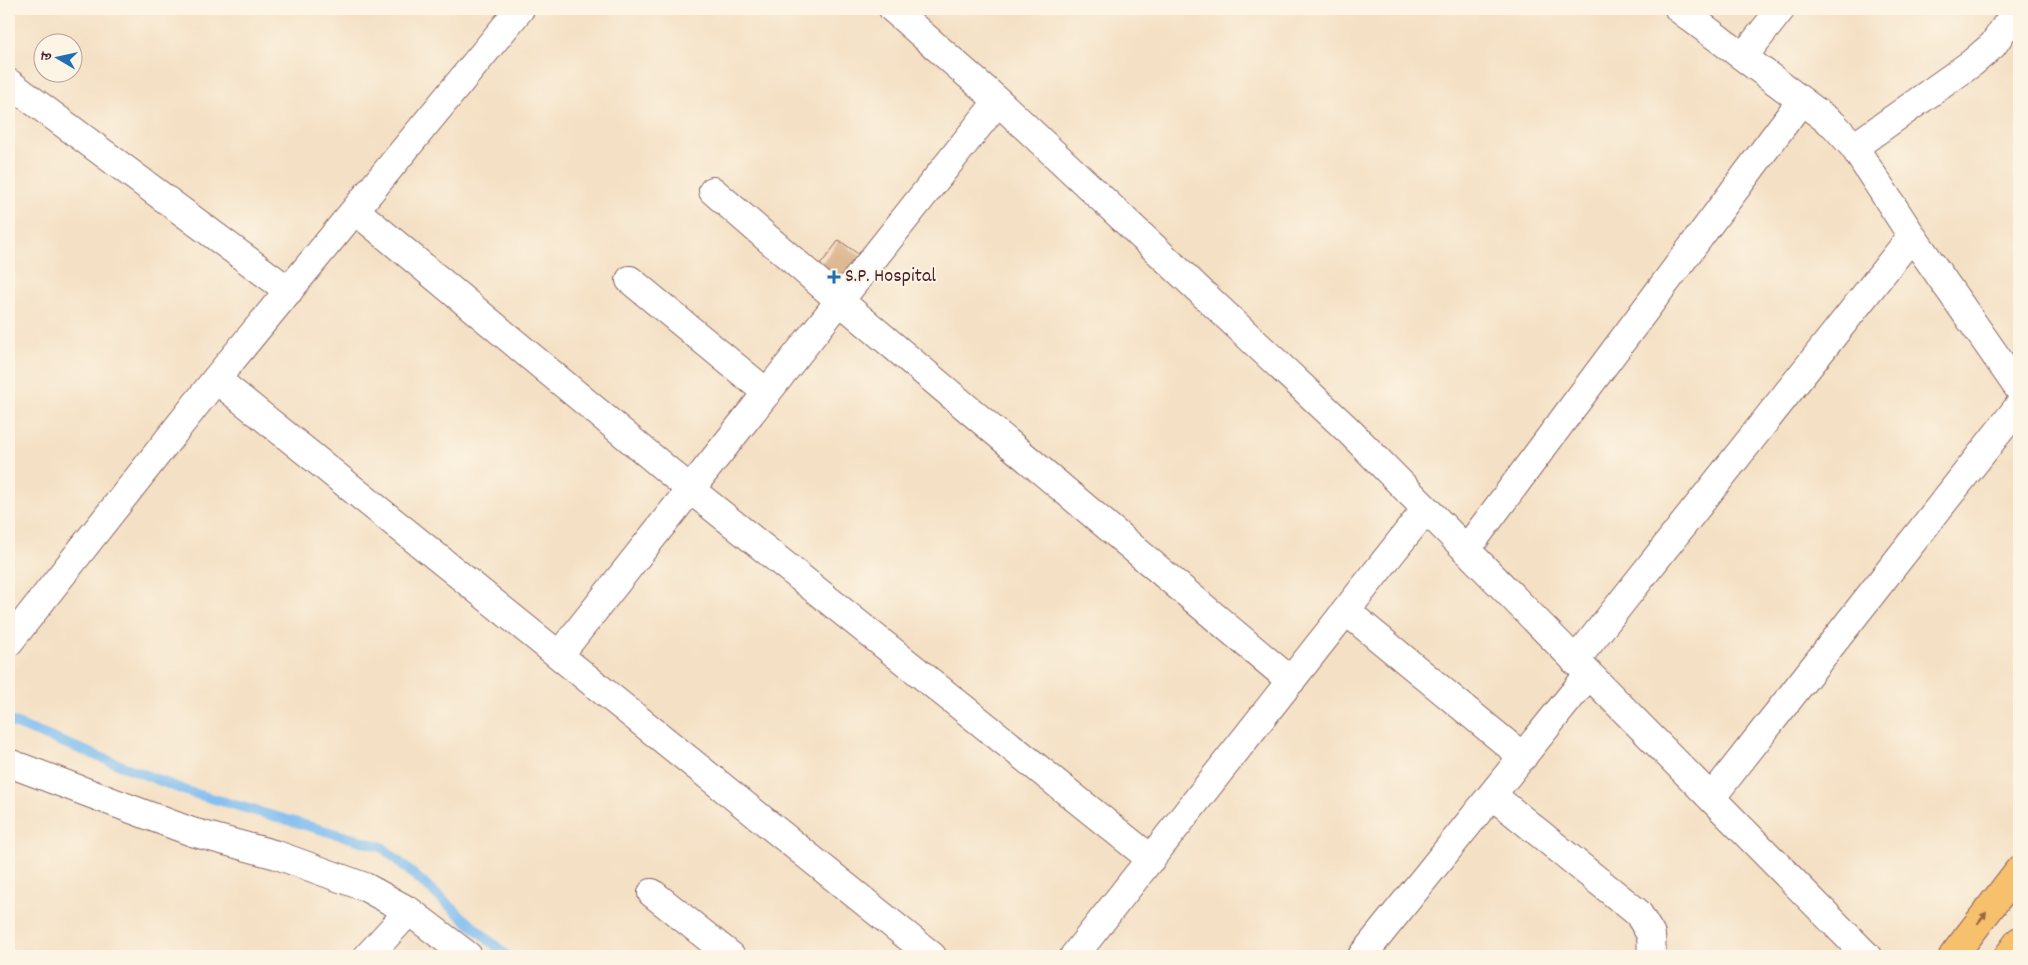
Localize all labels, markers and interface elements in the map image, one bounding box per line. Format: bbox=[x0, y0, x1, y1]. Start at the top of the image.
north arrow bbox=[32, 32, 82, 82]
text: उ bbox=[36, 50, 58, 63]
place label: S.P. Hospital bbox=[845, 263, 936, 291]
marker: S.P. Hospital bbox=[827, 270, 841, 284]
one-way arrow bbox=[1977, 912, 1988, 925]

